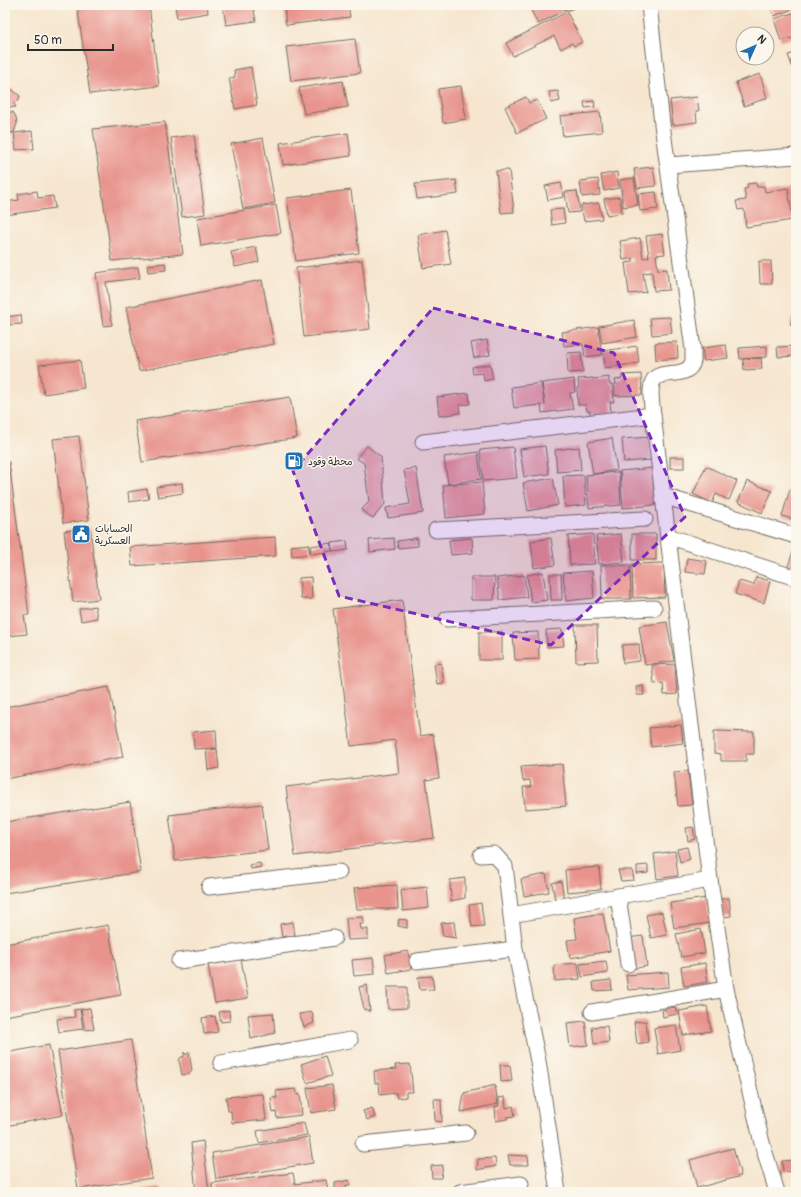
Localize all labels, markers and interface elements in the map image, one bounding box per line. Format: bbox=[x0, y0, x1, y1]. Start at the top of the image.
scale bar bbox=[28, 26, 113, 52]
north arrow bbox=[735, 26, 775, 66]
text: N bbox=[754, 32, 769, 47]
text: 50 m bbox=[34, 33, 62, 48]
fuel station icon: محطة وقود bbox=[283, 450, 305, 472]
place label: محطة وقود bbox=[308, 456, 353, 468]
public building icon: الحسابات العسكرية bbox=[70, 523, 92, 545]
place label: الحسابات العسكرية bbox=[95, 523, 132, 547]

